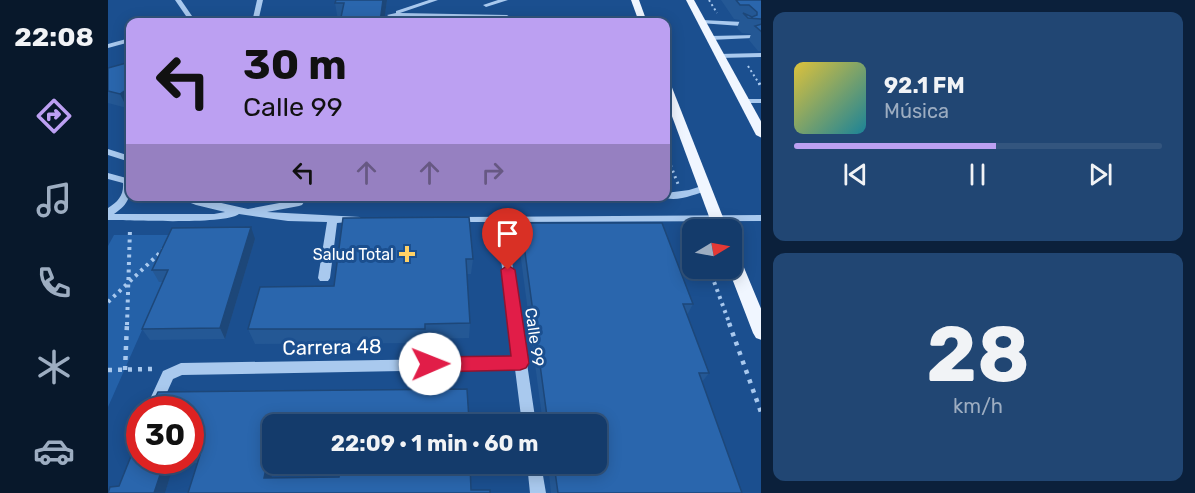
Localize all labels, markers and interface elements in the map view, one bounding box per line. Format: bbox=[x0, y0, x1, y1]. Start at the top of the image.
text: 22:08 bbox=[14, 21, 94, 53]
text: 30 m bbox=[243, 40, 347, 90]
icon: left bbox=[144, 42, 222, 120]
text: 92.1 FM bbox=[884, 72, 965, 99]
text: Calle 99 bbox=[243, 91, 343, 123]
icon: directions bbox=[33, 95, 75, 137]
text: Música bbox=[884, 99, 949, 123]
icon: left bbox=[287, 156, 320, 189]
icon: ahead bbox=[350, 156, 383, 189]
icon: ahead bbox=[413, 156, 446, 189]
icon: right bbox=[476, 156, 509, 189]
icon: previous bbox=[839, 158, 872, 191]
icon: pause bbox=[961, 158, 994, 191]
icon: next bbox=[1084, 158, 1117, 191]
icon: music bbox=[33, 179, 75, 221]
pin bbox=[482, 208, 533, 270]
icon: arrive bbox=[491, 217, 524, 250]
north arrow bbox=[682, 219, 742, 279]
map controls bbox=[682, 219, 742, 279]
place label: Salud Total bbox=[313, 245, 394, 264]
marker: Salud Total bbox=[398, 245, 416, 263]
icon: phone bbox=[33, 262, 75, 304]
street label: Calle 99 bbox=[521, 306, 548, 368]
text: 28 bbox=[926, 308, 1030, 401]
position arrow bbox=[398, 332, 462, 396]
street label: Carrera 48 bbox=[282, 334, 382, 360]
icon: climate bbox=[33, 346, 75, 388]
text: km/h bbox=[953, 394, 1003, 418]
speed limit sign: 30 bbox=[126, 396, 204, 474]
icon: car bbox=[33, 430, 75, 472]
text: 22:09 · 1 min · 60 m bbox=[331, 430, 538, 457]

